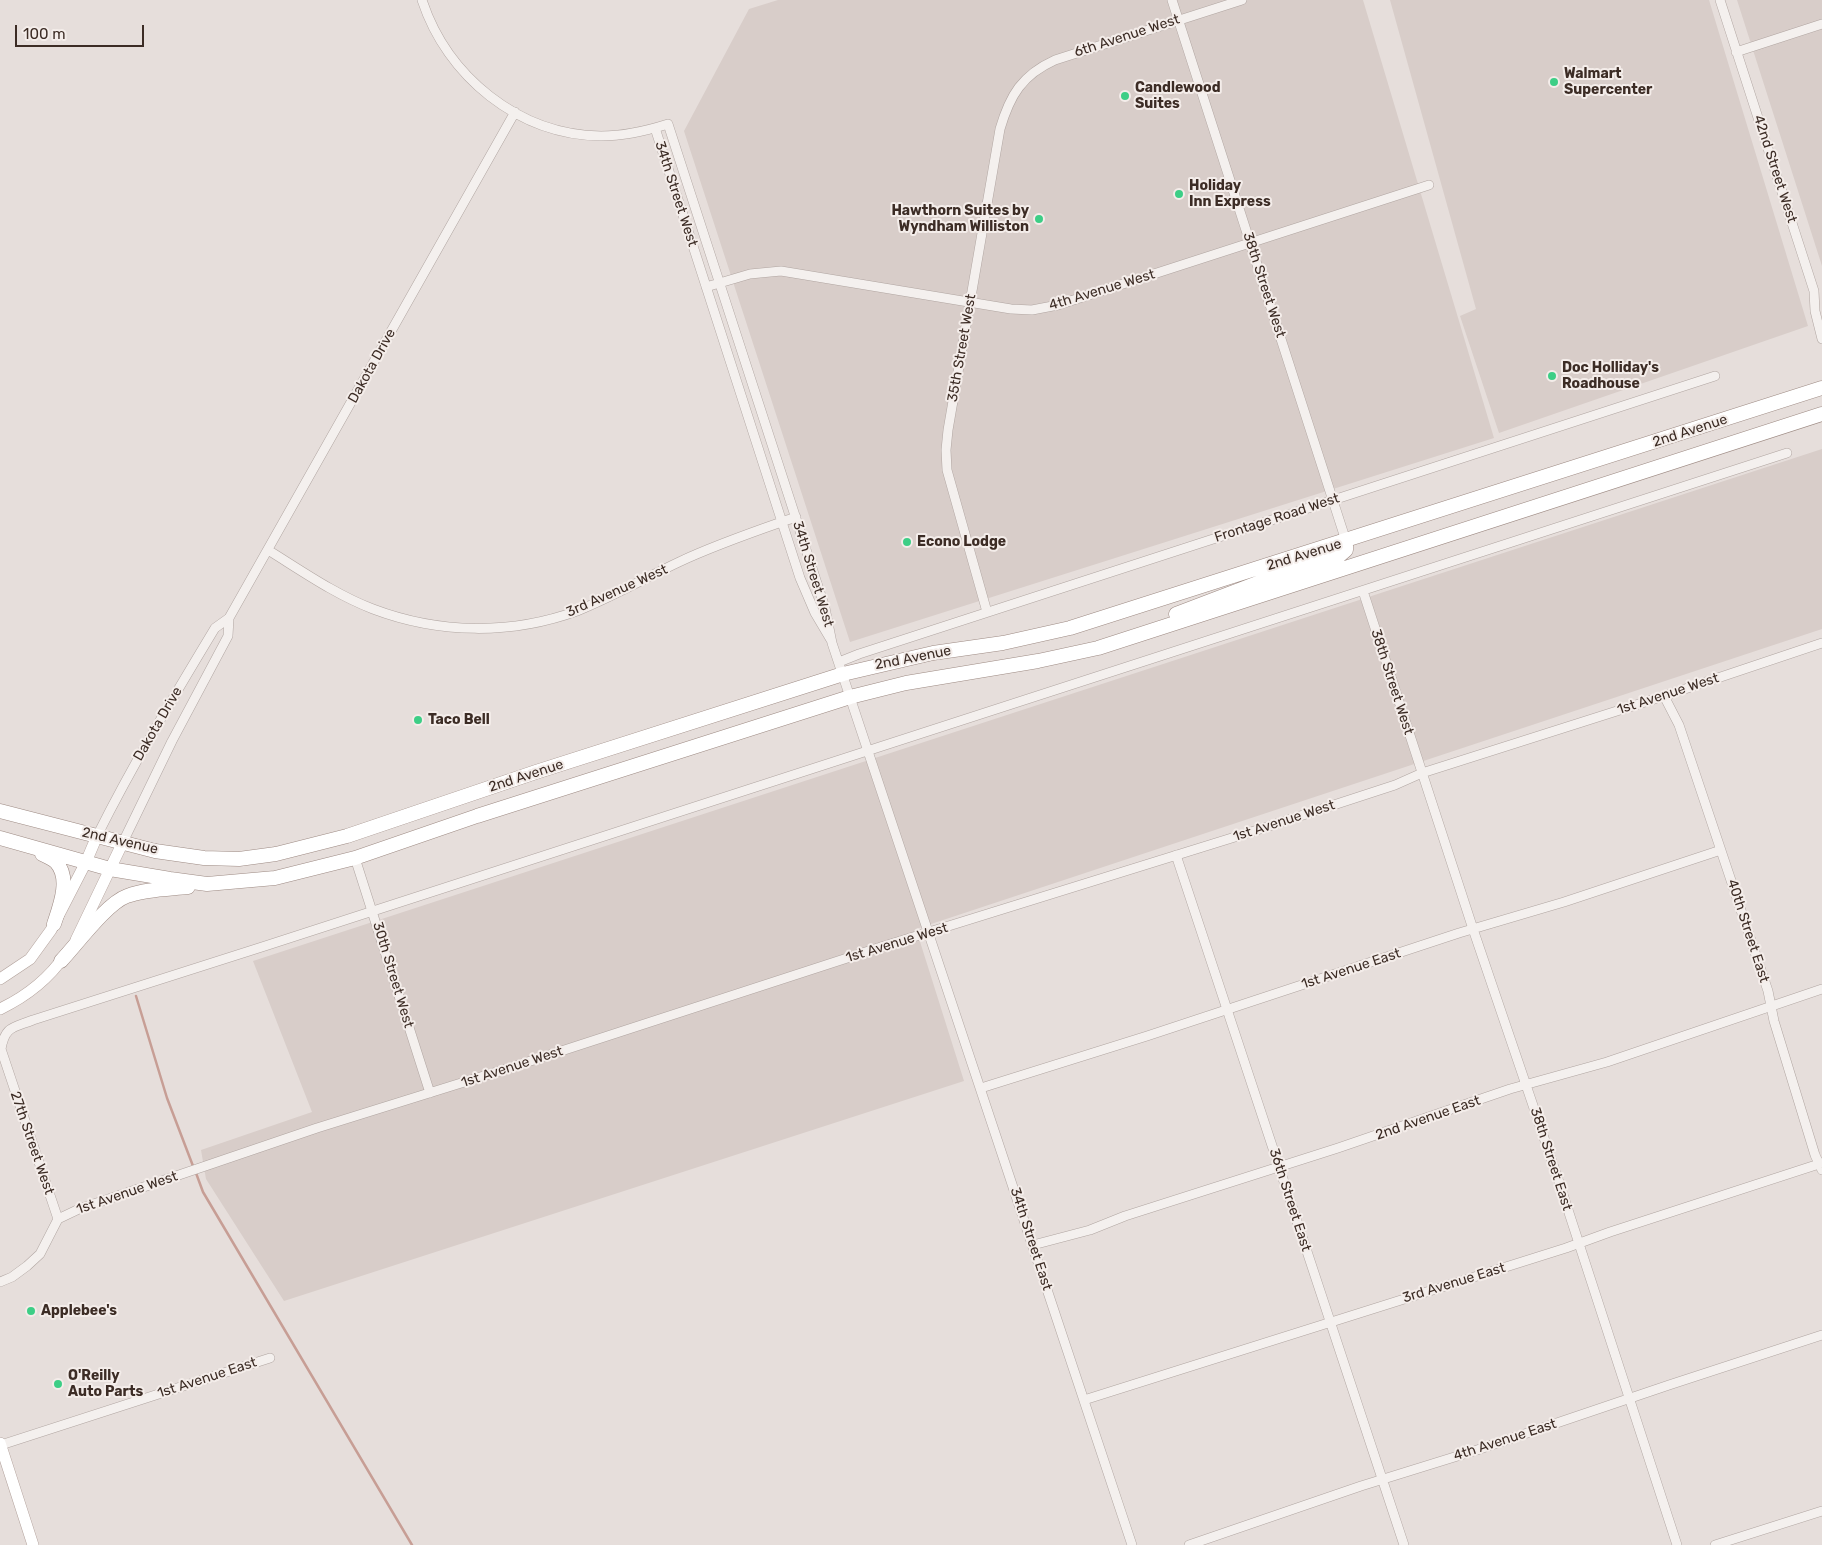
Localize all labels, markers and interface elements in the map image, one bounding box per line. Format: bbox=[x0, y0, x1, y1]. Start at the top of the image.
street label: 6th Avenue West bbox=[1072, 11, 1182, 61]
scale bar bbox=[18, 15, 146, 47]
text: 100 m bbox=[23, 25, 65, 43]
place label: Walmart Supercenter bbox=[1564, 66, 1652, 98]
marker: Walmart Supercenter bbox=[1548, 76, 1560, 88]
place label: Candlewood Suites bbox=[1135, 80, 1220, 112]
marker: Candlewood Suites bbox=[1119, 90, 1131, 102]
street label: 42nd Street West bbox=[1750, 113, 1800, 225]
street label: 34th Street West bbox=[651, 139, 701, 249]
place label: Holiday Inn Express bbox=[1189, 178, 1271, 210]
marker: Holiday Inn Express bbox=[1173, 188, 1185, 200]
place label: Hawthorn Suites by Wyndham Williston bbox=[891, 203, 1029, 236]
marker: Hawthorn Suites by Wyndham Williston bbox=[1033, 213, 1045, 225]
street label: 38th Street West bbox=[1239, 230, 1289, 340]
street label: 4th Avenue West bbox=[1047, 266, 1157, 314]
street label: 35th Street West bbox=[944, 293, 980, 403]
street label: Dakota Drive bbox=[345, 326, 399, 406]
place label: Doc Holliday's Roadhouse bbox=[1562, 360, 1659, 392]
marker: Doc Holliday's Roadhouse bbox=[1546, 370, 1558, 382]
street label: 2nd Avenue bbox=[1651, 411, 1729, 451]
street label: Frontage Road West bbox=[1212, 490, 1342, 546]
street label: 34th Street West bbox=[789, 519, 837, 629]
place label: Econo Lodge bbox=[917, 534, 1006, 550]
marker: Econo Lodge bbox=[901, 536, 913, 548]
street label: 2nd Avenue bbox=[1264, 536, 1344, 574]
street label: 3rd Avenue West bbox=[564, 561, 670, 621]
street label: 38th Street West bbox=[1367, 627, 1417, 737]
street label: 2nd Avenue bbox=[873, 642, 953, 674]
street label: 1st Avenue West bbox=[1615, 670, 1721, 718]
street label: Dakota Drive bbox=[130, 684, 186, 764]
place label: Taco Bell bbox=[428, 712, 490, 728]
marker: Taco Bell bbox=[412, 714, 424, 726]
street label: 2nd Avenue bbox=[487, 756, 565, 796]
street label: 1st Avenue West bbox=[1231, 797, 1337, 845]
street label: 2nd Avenue bbox=[80, 824, 160, 858]
street label: 40th Street East bbox=[1723, 877, 1773, 985]
street label: 1st Avenue West bbox=[844, 919, 950, 967]
street label: 30th Street West bbox=[369, 920, 417, 1030]
street label: 1st Avenue East bbox=[1299, 945, 1403, 993]
street label: 1st Avenue West bbox=[459, 1043, 565, 1091]
street label: 27th Street West bbox=[6, 1089, 58, 1197]
street label: 2nd Avenue East bbox=[1373, 1092, 1483, 1144]
street label: 38th Street East bbox=[1526, 1105, 1576, 1213]
street label: 36th Street East bbox=[1265, 1147, 1315, 1253]
street label: 1st Avenue West bbox=[74, 1168, 180, 1218]
street label: 34th Street East bbox=[1006, 1185, 1056, 1293]
street label: 3rd Avenue East bbox=[1401, 1259, 1507, 1307]
place label: Applebee's bbox=[41, 1303, 117, 1319]
marker: Applebee's bbox=[25, 1305, 37, 1317]
street label: 1st Avenue East bbox=[155, 1354, 259, 1402]
place label: O'Reilly Auto Parts bbox=[68, 1368, 143, 1400]
marker: O'Reilly Auto Parts bbox=[52, 1378, 64, 1390]
street label: 4th Avenue East bbox=[1451, 1415, 1559, 1465]

